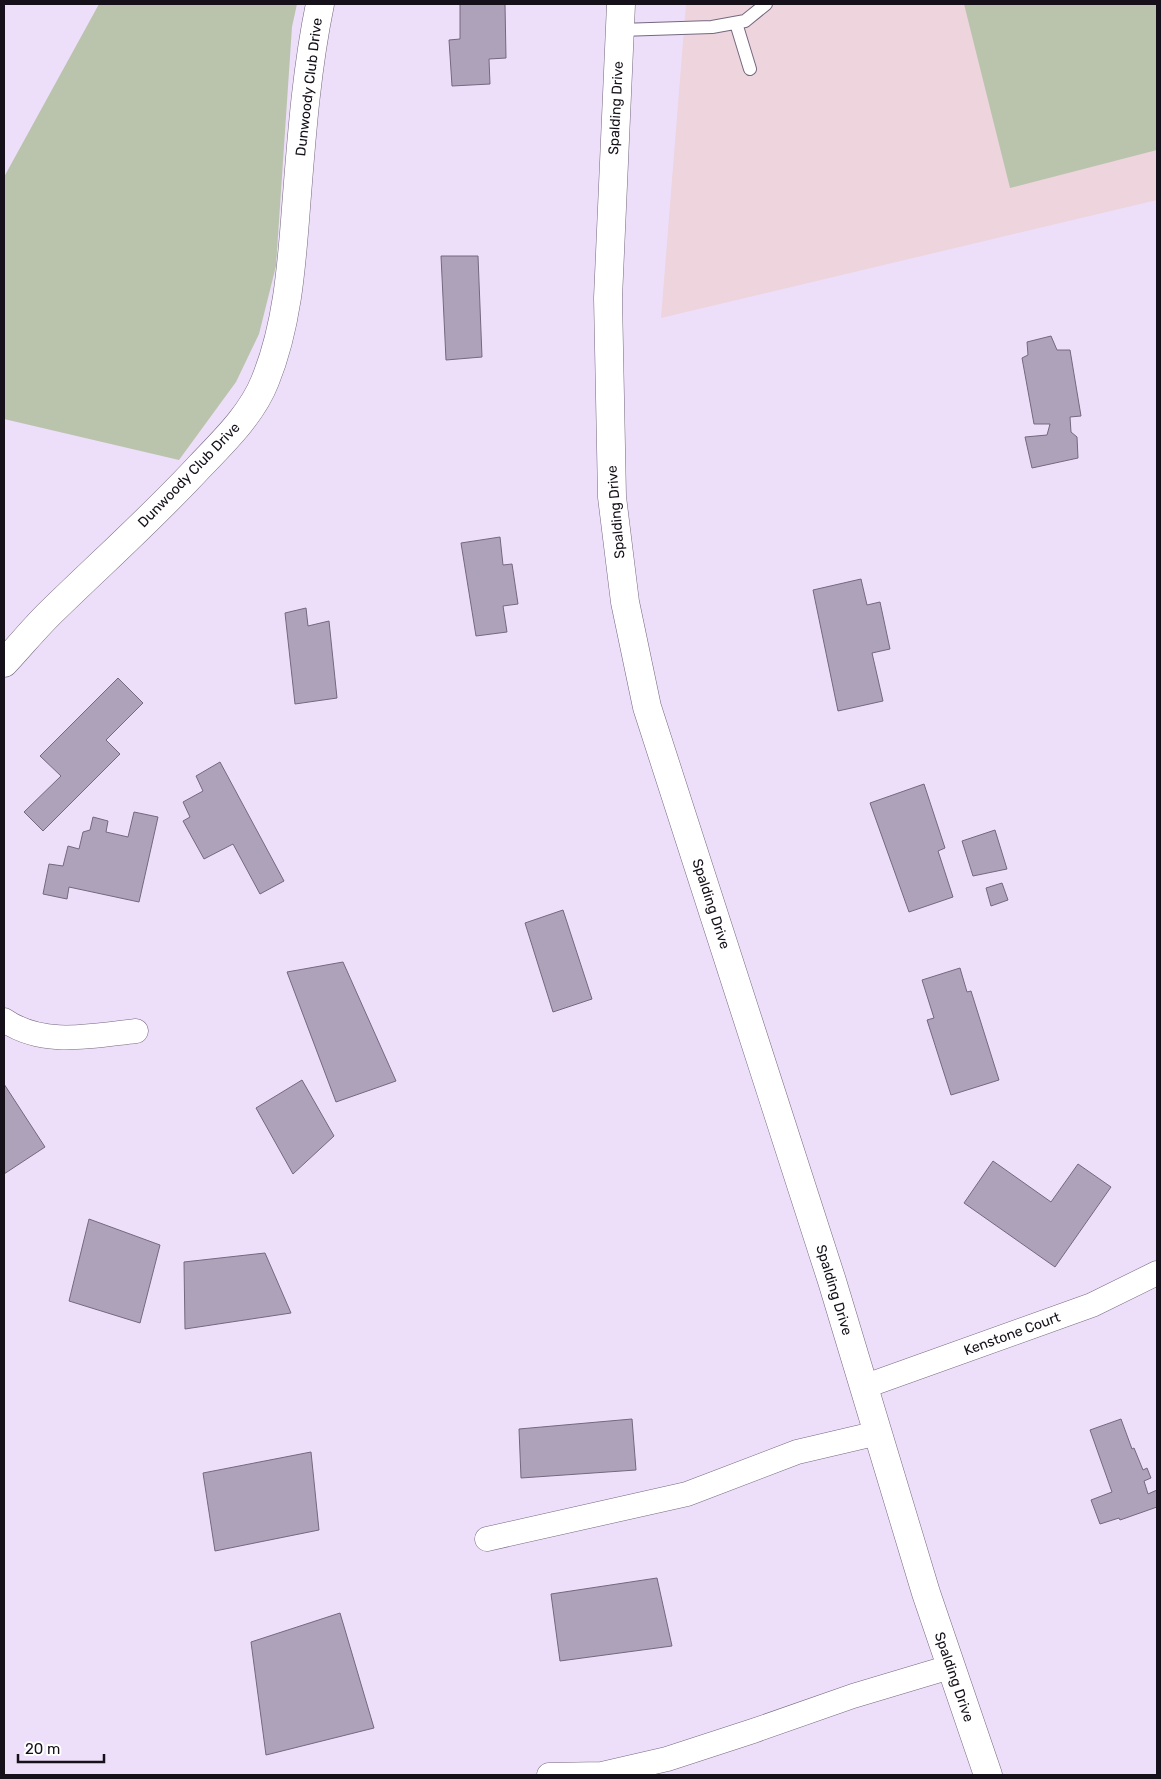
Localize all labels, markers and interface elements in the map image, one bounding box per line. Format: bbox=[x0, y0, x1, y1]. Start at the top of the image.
street label: Dunwoody Club Drive bbox=[292, 17, 326, 157]
street label: Spalding Drive bbox=[605, 61, 627, 155]
street label: Dunwoody Club Drive bbox=[135, 419, 244, 531]
street label: Spalding Drive bbox=[603, 464, 629, 559]
street label: Spalding Drive bbox=[688, 857, 734, 951]
street label: Spalding Drive bbox=[812, 1243, 856, 1338]
street label: Kenstone Court bbox=[961, 1309, 1063, 1359]
street label: Spalding Drive bbox=[931, 1630, 977, 1724]
scale bar bbox=[18, 1732, 104, 1764]
text: 20 m bbox=[25, 1740, 60, 1758]

